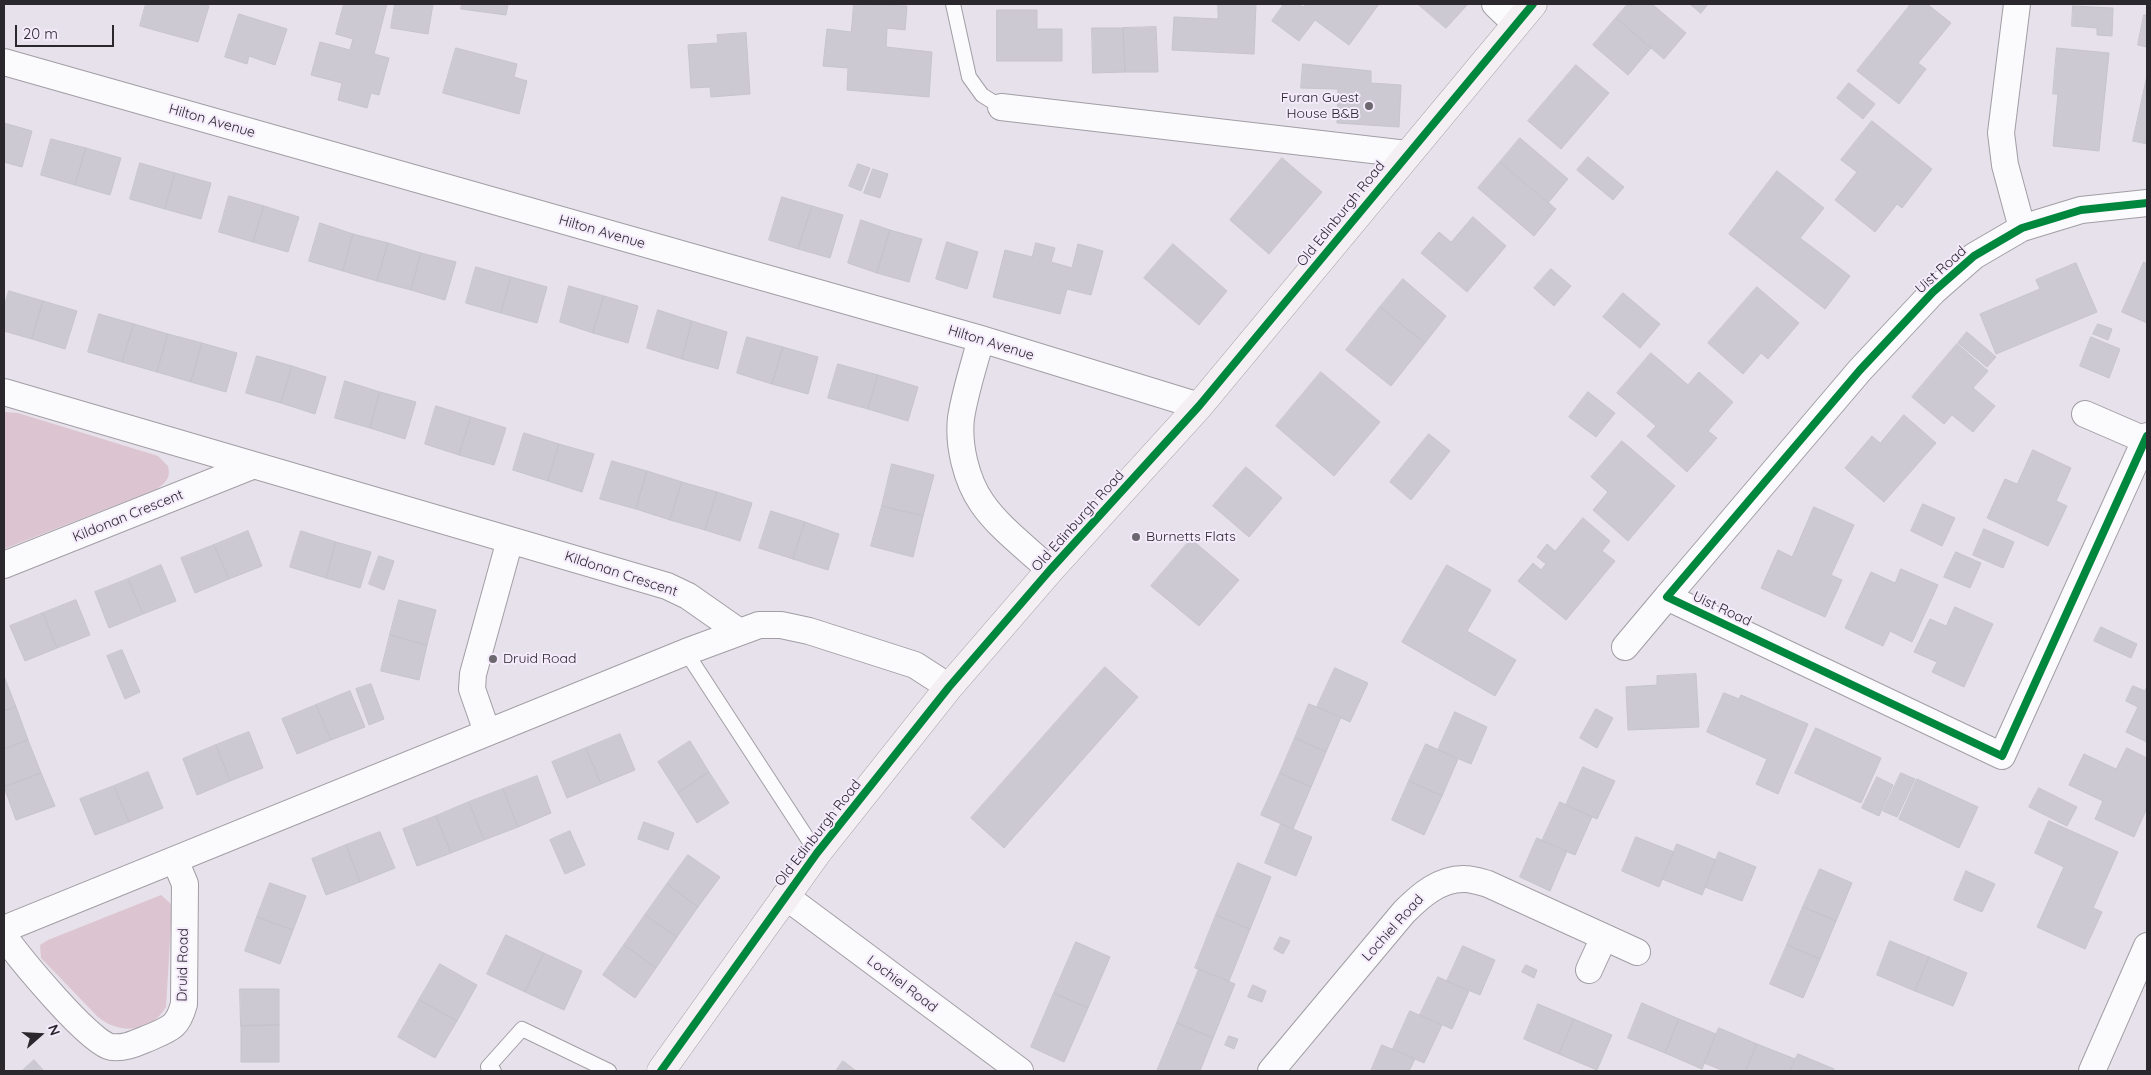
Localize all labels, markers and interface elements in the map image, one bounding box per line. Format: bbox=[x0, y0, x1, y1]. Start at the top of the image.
scale bar bbox=[18, 15, 116, 47]
text: 20 m bbox=[23, 24, 58, 43]
place label: Furan Guest House B&B bbox=[1281, 90, 1359, 122]
marker: Furan Guest House B&B bbox=[1363, 100, 1375, 112]
street label: Hilton Avenue bbox=[167, 101, 257, 141]
street label: Old Edinburgh Road bbox=[1293, 158, 1389, 270]
street label: Hilton Avenue bbox=[557, 212, 647, 252]
street label: Uist Road bbox=[1912, 243, 1970, 297]
street label: Hilton Avenue bbox=[946, 322, 1036, 364]
street label: Old Edinburgh Road bbox=[1028, 467, 1128, 575]
street label: Kildonan Crescent bbox=[70, 486, 186, 546]
place label: Burnetts Flats bbox=[1146, 529, 1236, 545]
marker: Burnetts Flats bbox=[1130, 531, 1142, 543]
street label: Kildonan Crescent bbox=[562, 548, 680, 600]
street label: Uist Road bbox=[1690, 588, 1754, 630]
place label: Druid Road bbox=[503, 651, 576, 667]
marker: Druid Road bbox=[487, 653, 499, 665]
street label: Old Edinburgh Road bbox=[771, 776, 865, 890]
street label: Lochiel Road bbox=[1359, 891, 1427, 965]
street label: Druid Road bbox=[174, 928, 192, 1002]
street label: Lochiel Road bbox=[863, 952, 941, 1016]
north arrow bbox=[15, 1010, 65, 1060]
text: N bbox=[44, 1022, 64, 1038]

